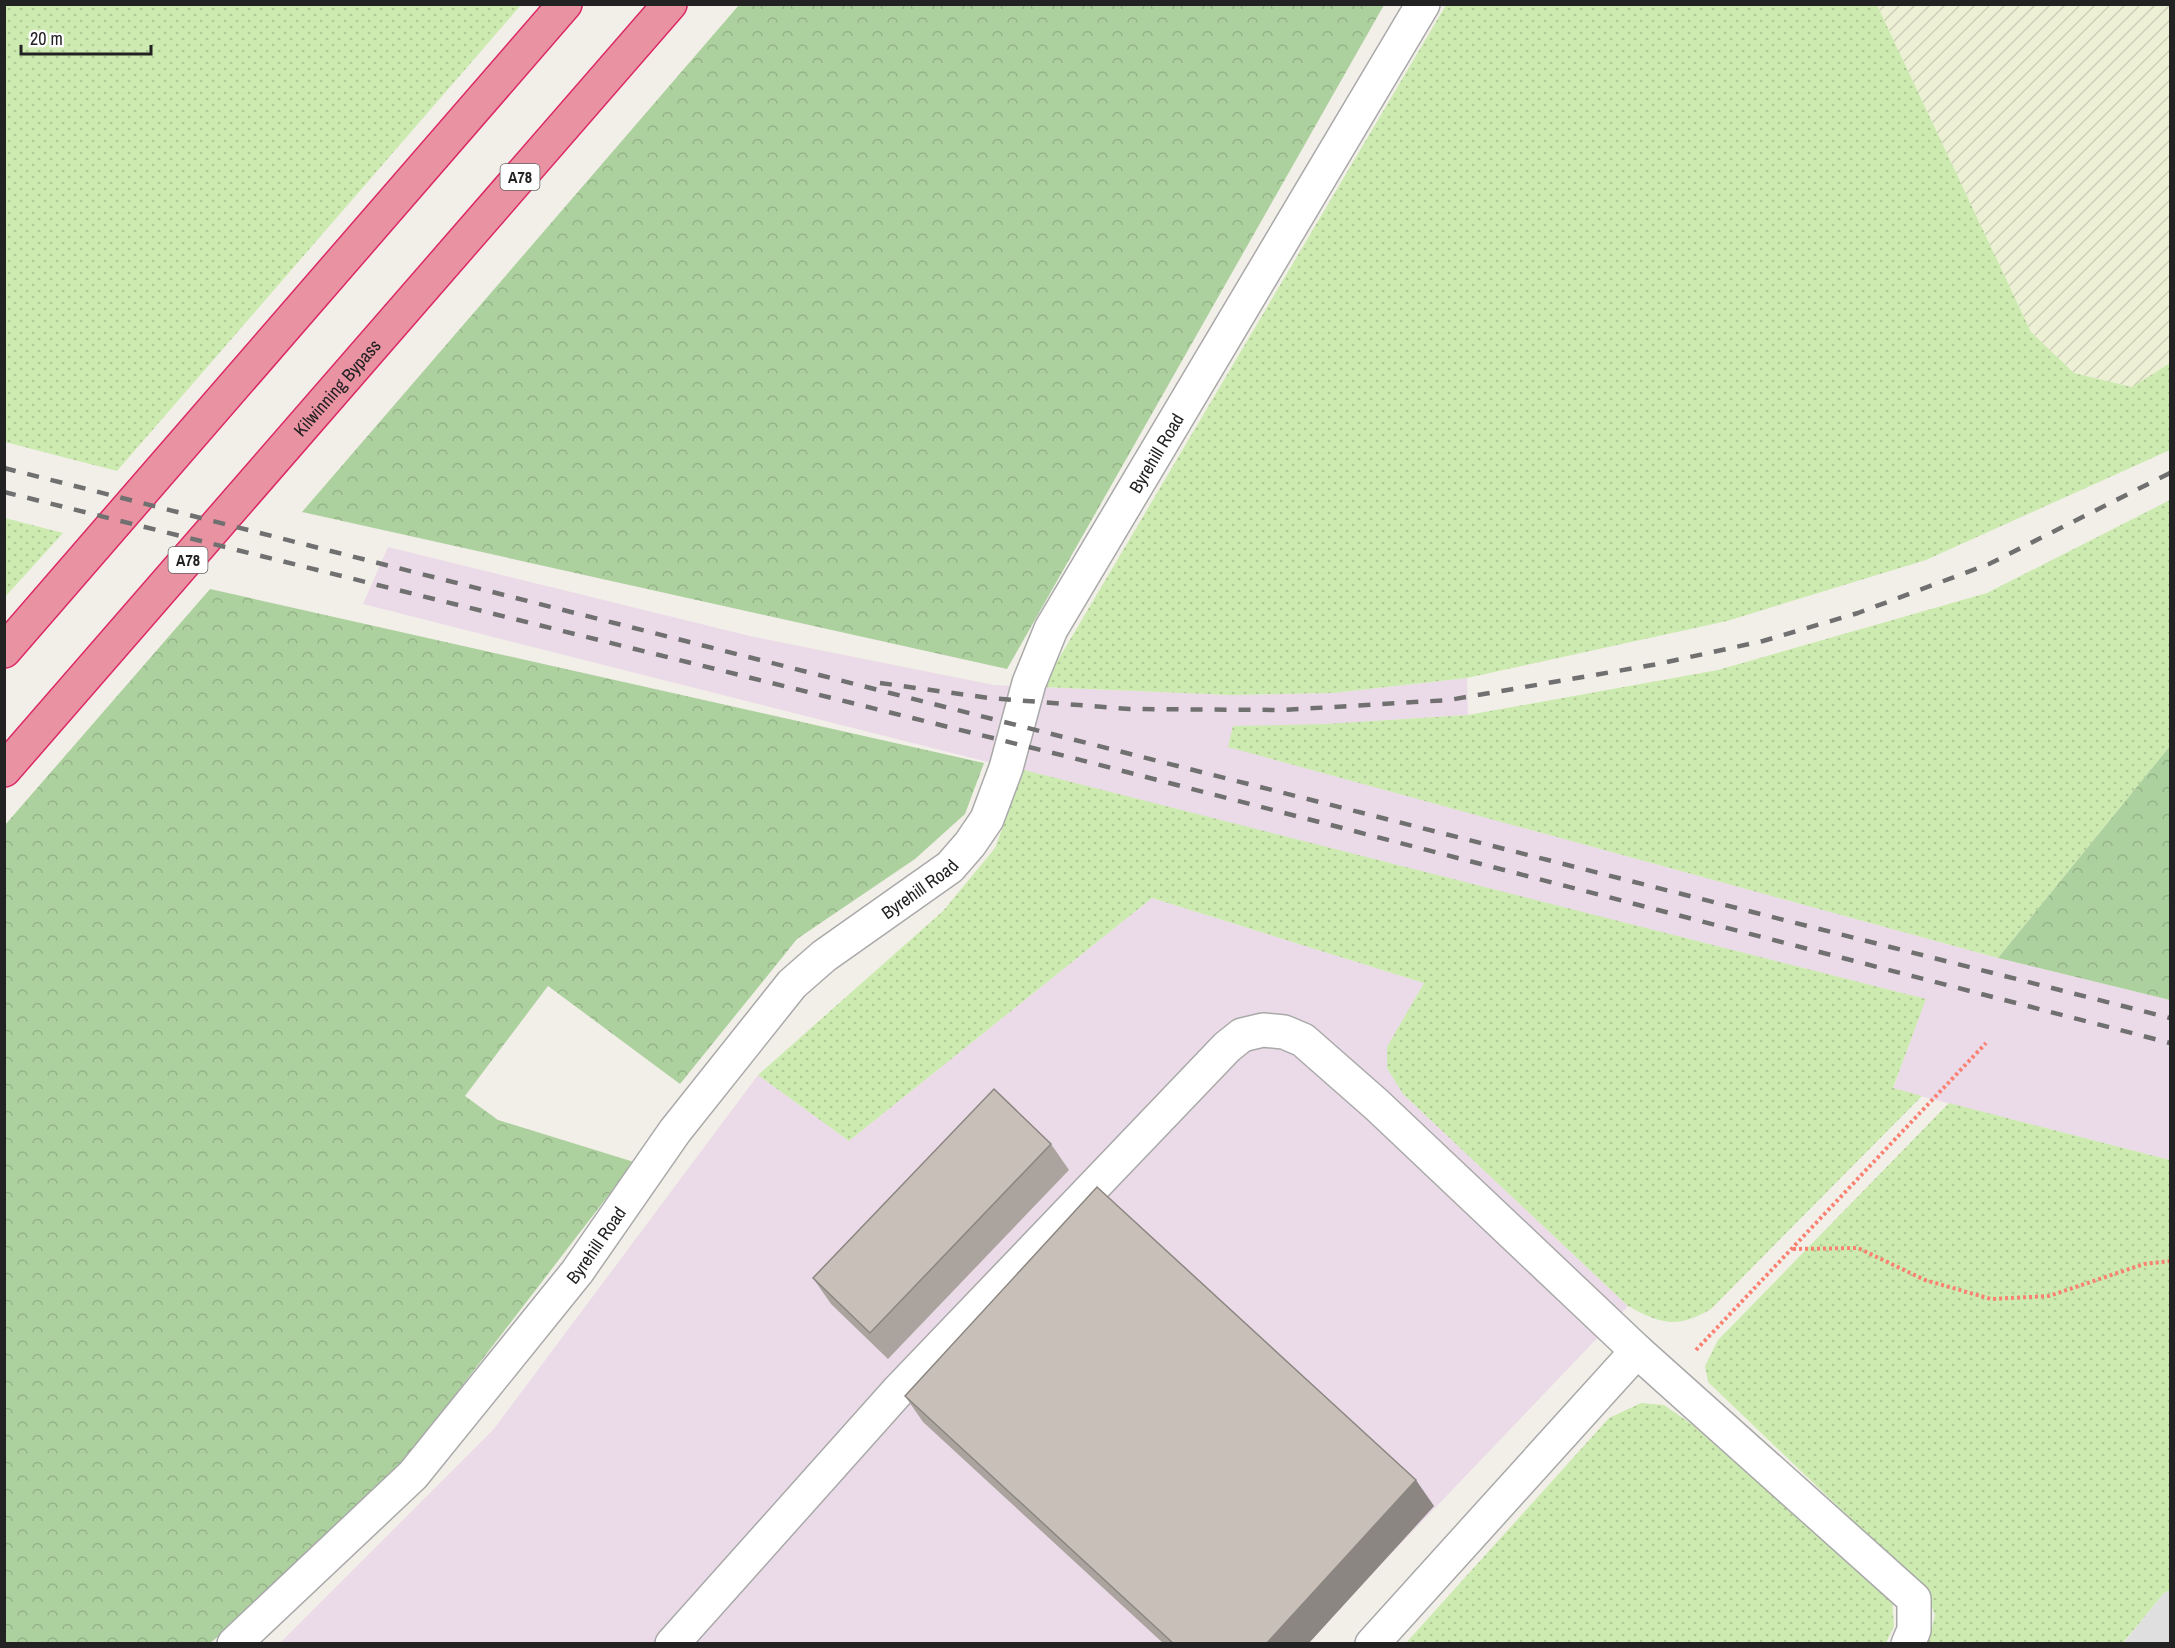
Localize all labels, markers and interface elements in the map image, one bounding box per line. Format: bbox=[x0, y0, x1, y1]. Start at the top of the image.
scale bar bbox=[21, 18, 152, 56]
text: 20 m bbox=[30, 26, 63, 51]
road number: A78 bbox=[500, 164, 540, 190]
street label: Kilwinning Bypass bbox=[287, 333, 386, 441]
street label: Byrehill Road bbox=[1122, 408, 1189, 497]
road number: A78 bbox=[168, 547, 207, 573]
street label: Byrehill Road bbox=[876, 854, 964, 924]
street label: Byrehill Road bbox=[560, 1201, 631, 1289]

